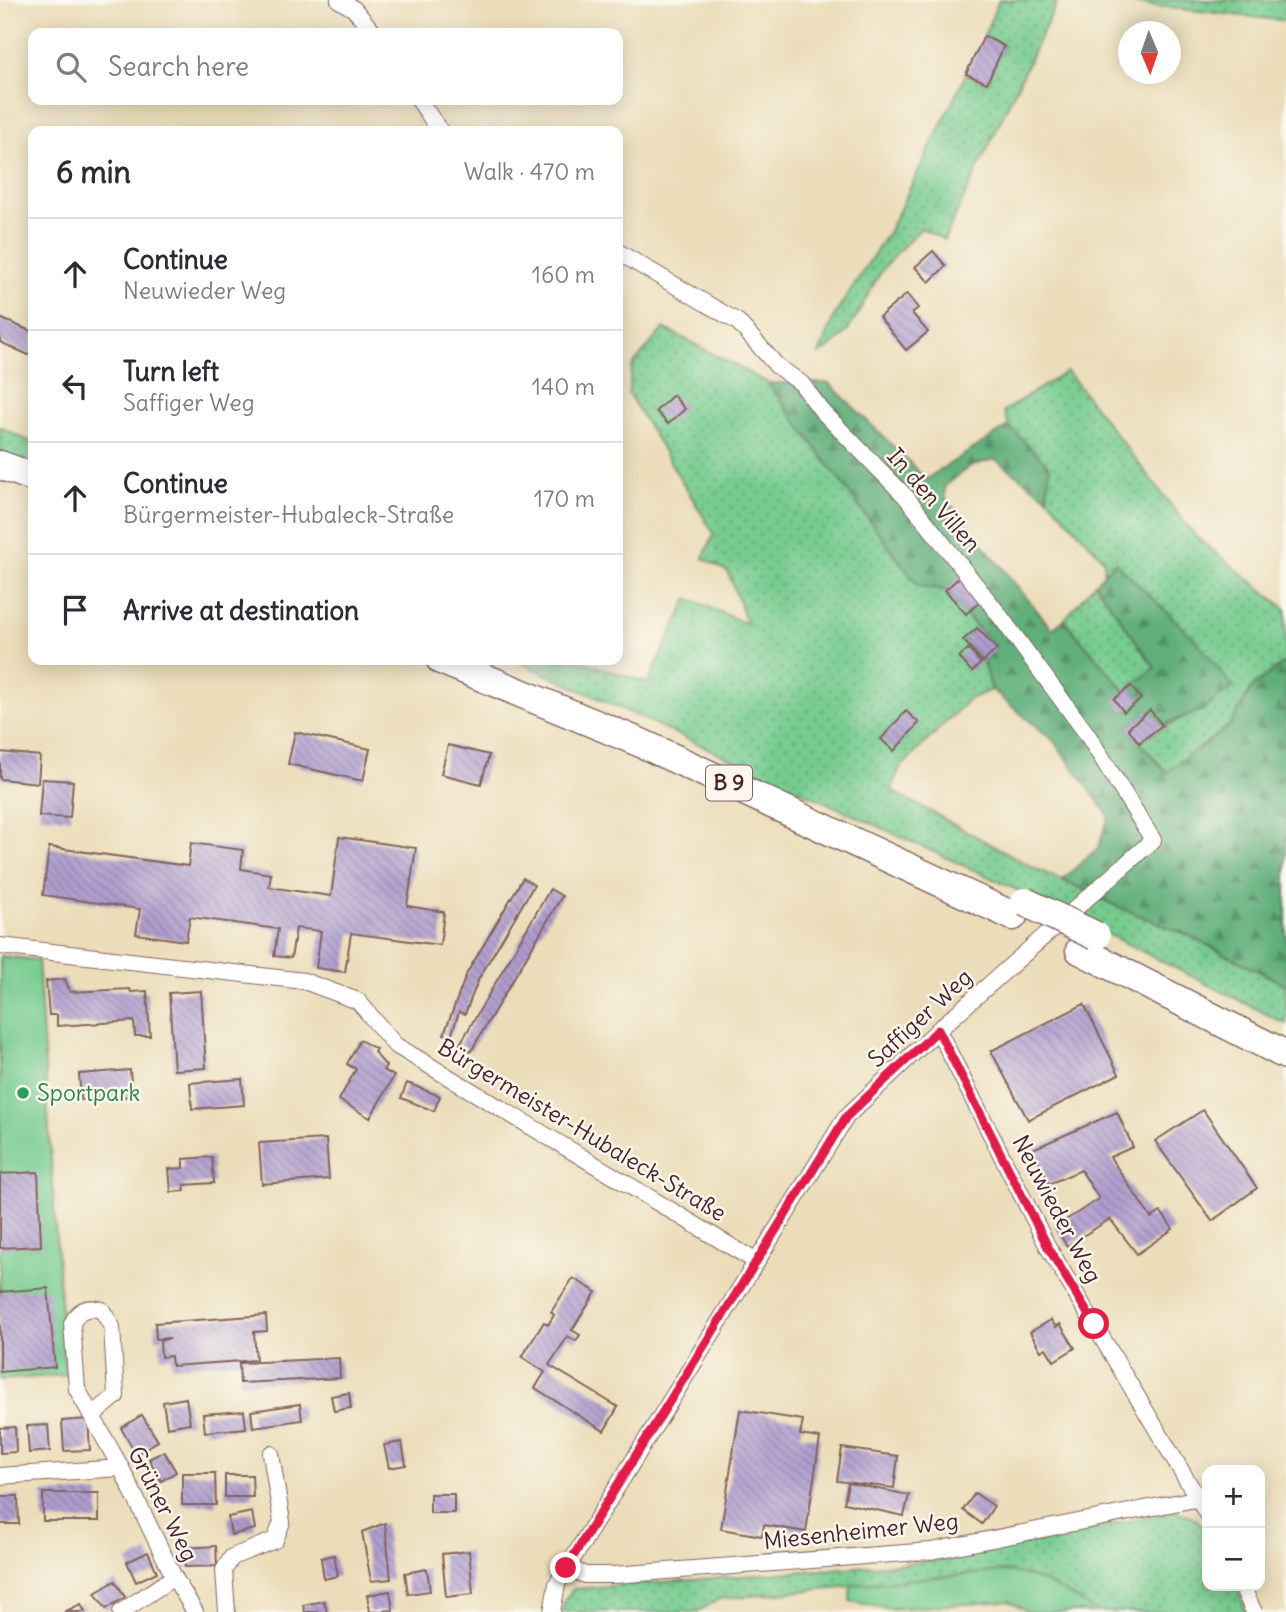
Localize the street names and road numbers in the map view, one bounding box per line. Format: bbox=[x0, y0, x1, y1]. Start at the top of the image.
street label: In den Villen bbox=[881, 442, 988, 558]
road number: B 9 bbox=[706, 766, 752, 800]
street label: Saffiger Weg bbox=[862, 962, 978, 1073]
street label: Bürgermeister-Hubaleck-Straße bbox=[433, 1032, 732, 1227]
street label: Neuwieder Weg bbox=[1006, 1130, 1109, 1288]
street label: Grüner Weg bbox=[122, 1441, 205, 1566]
street label: Miesenheimer Weg bbox=[762, 1506, 960, 1555]

